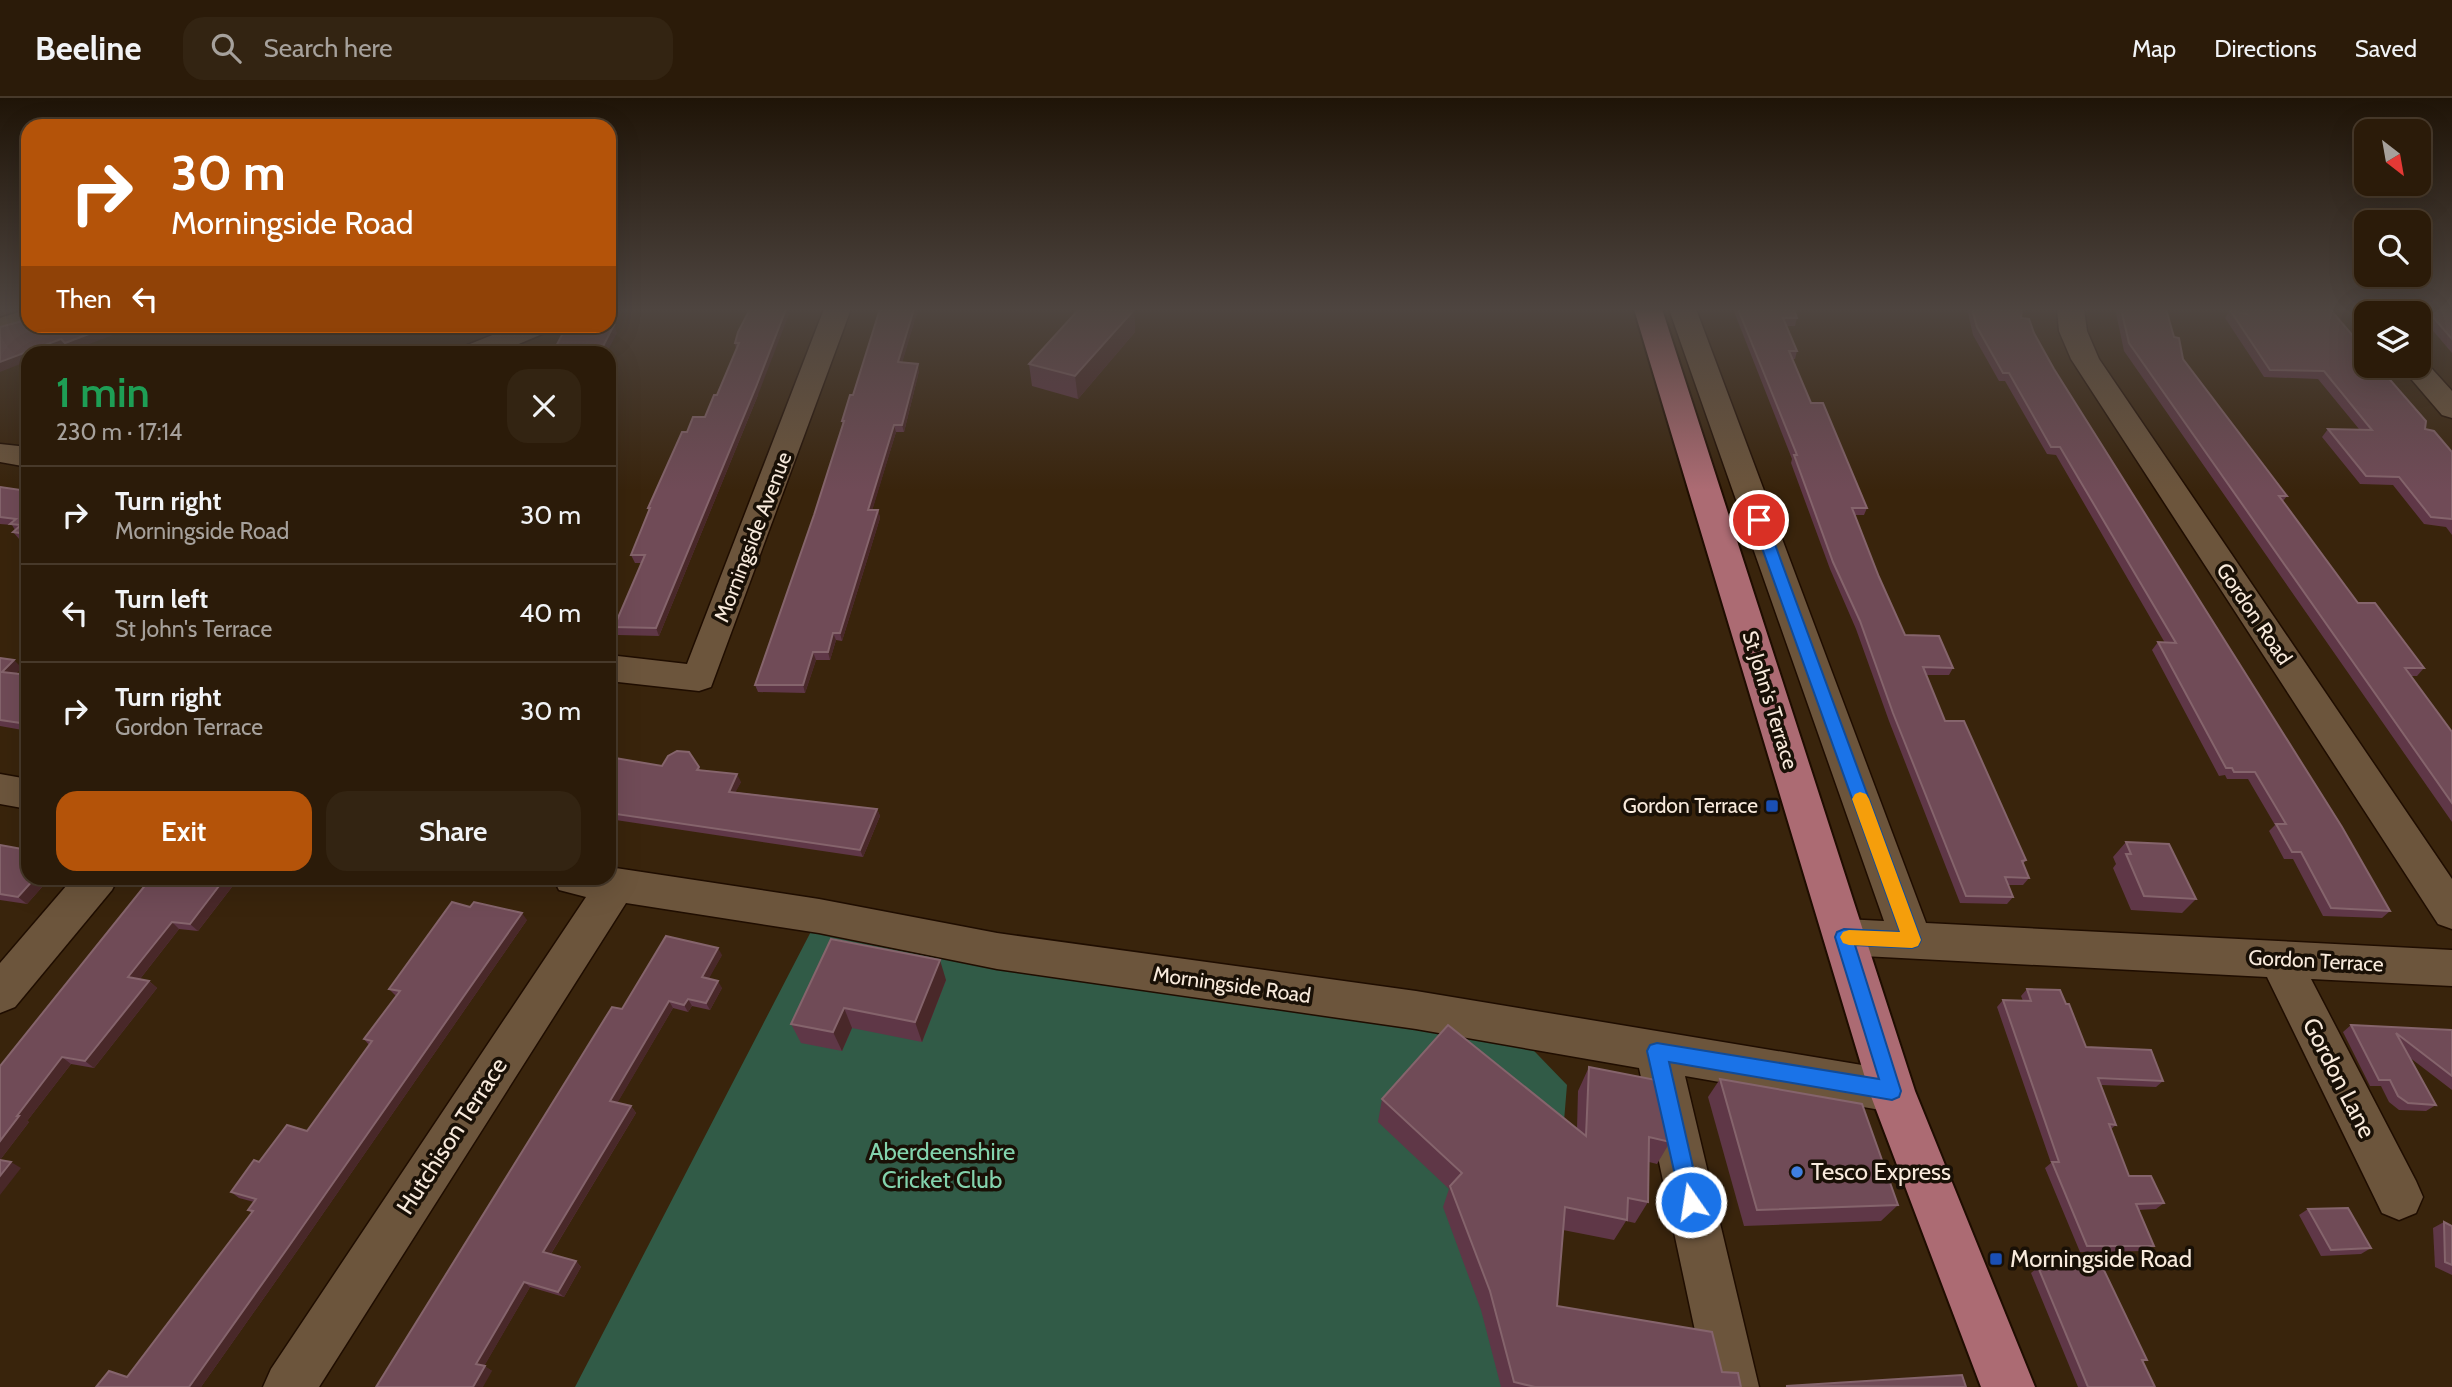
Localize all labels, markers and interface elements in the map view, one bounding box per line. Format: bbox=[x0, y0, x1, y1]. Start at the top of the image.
search box bbox=[183, 17, 673, 80]
text: Beeline bbox=[35, 28, 141, 68]
icon: search bbox=[207, 29, 245, 67]
text: Search here bbox=[263, 32, 393, 64]
text: Map bbox=[2132, 34, 2176, 63]
text: Directions bbox=[2214, 34, 2317, 63]
text: Saved bbox=[2355, 34, 2417, 63]
north arrow bbox=[2354, 119, 2431, 196]
map controls bbox=[2354, 119, 2431, 378]
text: 30 m bbox=[171, 143, 286, 202]
icon: right bbox=[56, 147, 147, 238]
text: Morningside Road bbox=[171, 203, 414, 242]
button: search bbox=[2354, 210, 2431, 287]
icon: left bbox=[126, 280, 164, 318]
text: Then bbox=[56, 283, 112, 315]
button: layers bbox=[2354, 301, 2431, 378]
text: 1 min bbox=[56, 366, 150, 418]
button: close bbox=[507, 369, 581, 443]
text: 230 m · 17:14 bbox=[56, 418, 182, 446]
street label: Morningside Avenue bbox=[709, 448, 797, 625]
text: Turn right bbox=[115, 485, 221, 517]
pin bbox=[1729, 490, 1789, 550]
icon: right bbox=[56, 496, 94, 534]
text: 30 m bbox=[520, 499, 581, 531]
icon: arrive bbox=[1740, 501, 1778, 539]
text: Morningside Road bbox=[115, 517, 289, 545]
street label: Gordon Road bbox=[2211, 558, 2298, 669]
text: Turn left bbox=[115, 583, 208, 615]
icon: left bbox=[56, 594, 94, 632]
text: 40 m bbox=[519, 597, 581, 629]
text: St John's Terrace bbox=[115, 615, 272, 643]
street label: St John's Terrace bbox=[1738, 628, 1803, 772]
text: Turn right bbox=[115, 681, 221, 713]
icon: right bbox=[56, 692, 94, 730]
text: 30 m bbox=[520, 695, 581, 727]
text: Gordon Terrace bbox=[115, 713, 263, 741]
button: Exit bbox=[56, 791, 312, 871]
button: Share bbox=[326, 791, 581, 871]
place label: Gordon Terrace bbox=[1623, 793, 1758, 818]
marker: Gordon Terrace bbox=[1764, 798, 1780, 814]
street label: Gordon Terrace bbox=[2248, 944, 2384, 977]
street label: Morningside Road bbox=[1152, 961, 1313, 1008]
street label: Gordon Lane bbox=[2297, 1013, 2382, 1143]
street label: Hutchison Terrace bbox=[390, 1052, 513, 1219]
park label: Aberdeenshire Cricket Club bbox=[869, 1137, 1015, 1194]
place label: Tesco Express bbox=[1811, 1157, 1951, 1186]
marker: Tesco Express bbox=[1789, 1164, 1805, 1180]
position arrow bbox=[1654, 1165, 1728, 1239]
place label: Morningside Road bbox=[2010, 1244, 2192, 1273]
marker: Morningside Road bbox=[1988, 1251, 2004, 1267]

